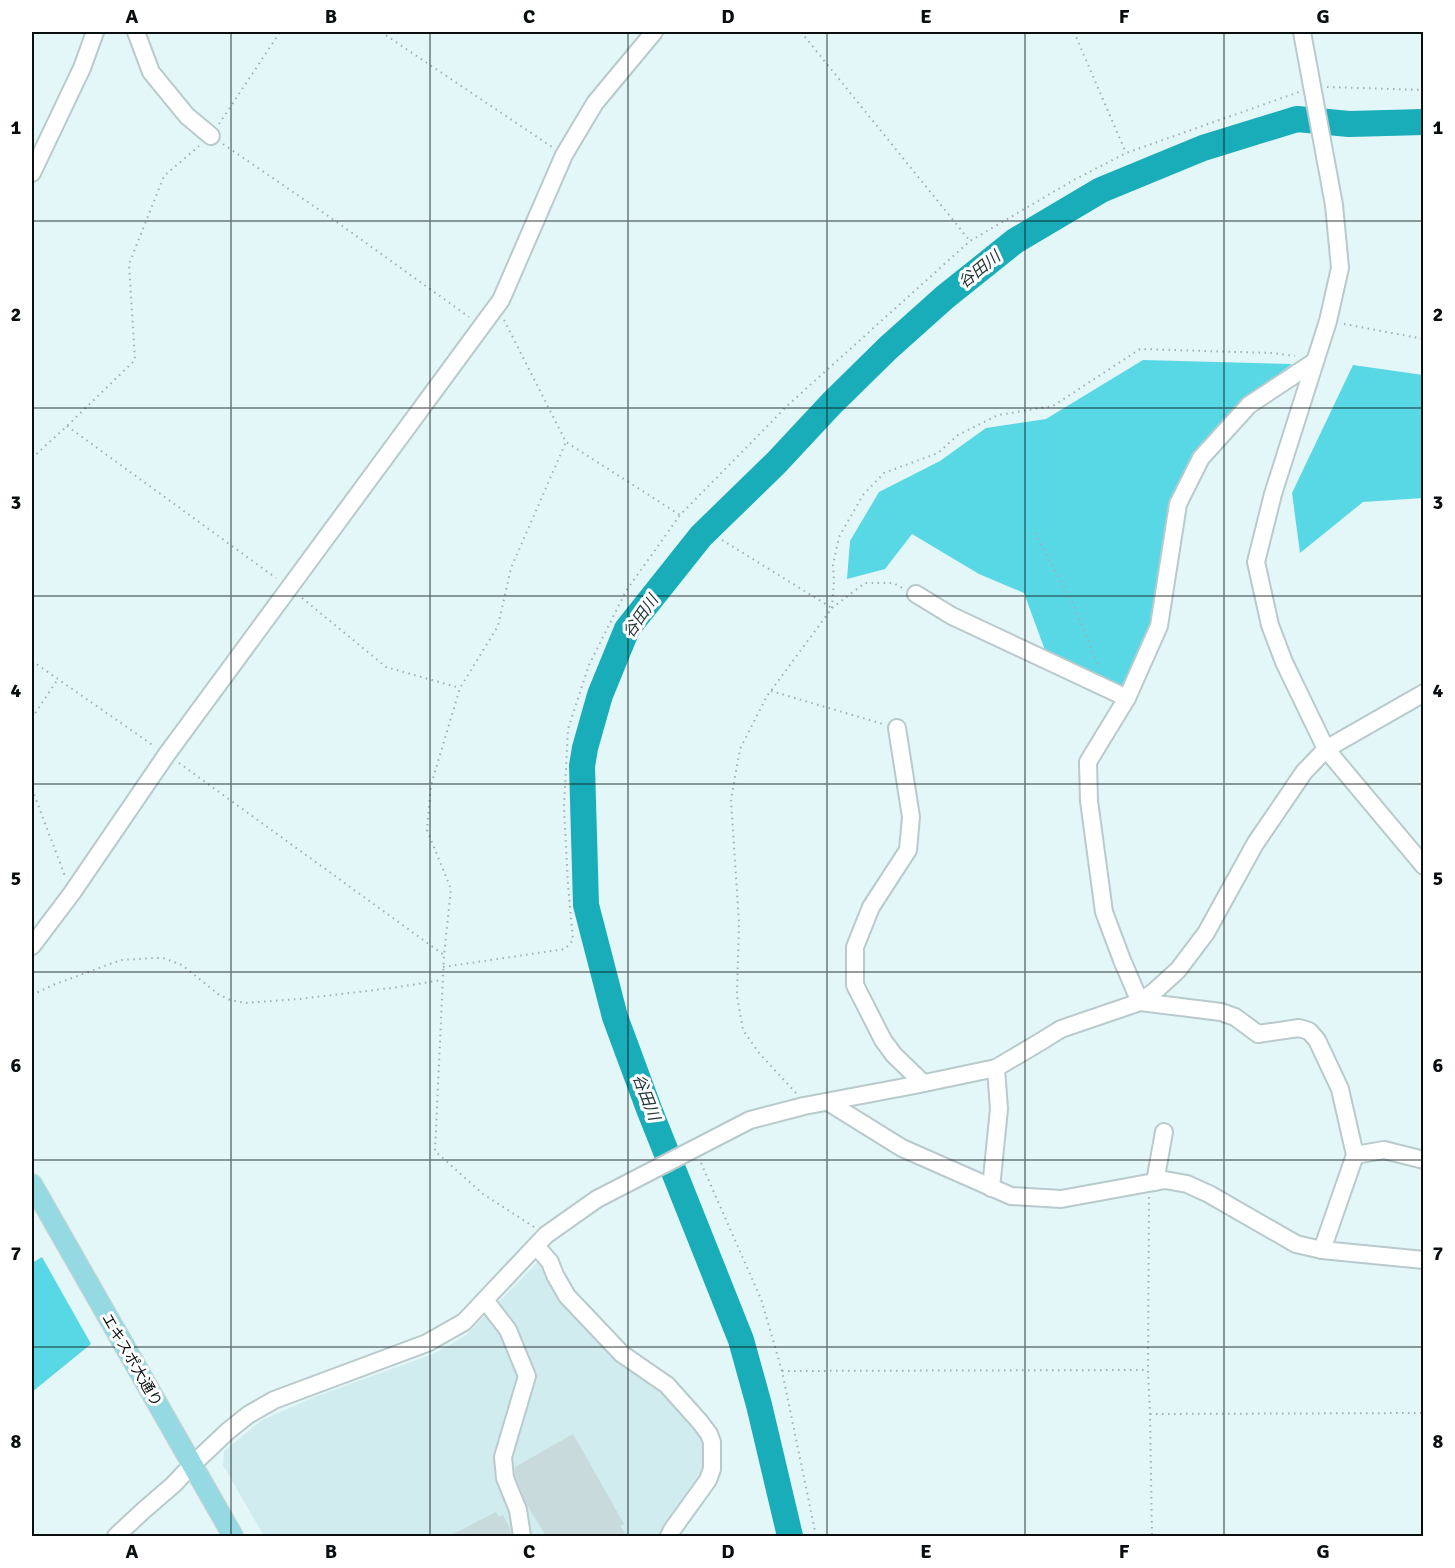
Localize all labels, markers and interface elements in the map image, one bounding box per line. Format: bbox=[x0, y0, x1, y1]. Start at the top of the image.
text: A bbox=[126, 4, 139, 29]
text: B bbox=[325, 4, 337, 29]
text: C bbox=[523, 4, 535, 29]
text: D bbox=[721, 4, 735, 29]
text: E bbox=[920, 4, 932, 29]
text: F bbox=[1119, 4, 1130, 29]
text: G bbox=[1316, 4, 1330, 29]
text: 1 bbox=[11, 115, 22, 140]
text: 1 bbox=[1433, 115, 1444, 140]
water label: 谷田川 bbox=[955, 246, 1006, 293]
text: 2 bbox=[11, 302, 21, 327]
text: 2 bbox=[1433, 302, 1443, 327]
text: 3 bbox=[11, 490, 21, 515]
text: 3 bbox=[1433, 490, 1443, 515]
water label: 谷田川 bbox=[619, 590, 664, 642]
text: 4 bbox=[11, 678, 22, 703]
text: 4 bbox=[1433, 678, 1444, 703]
text: 5 bbox=[11, 866, 21, 891]
text: 5 bbox=[1433, 866, 1443, 891]
text: 6 bbox=[11, 1053, 22, 1078]
text: 6 bbox=[1433, 1053, 1444, 1078]
water label: 谷田川 bbox=[628, 1071, 665, 1125]
text: 7 bbox=[11, 1241, 22, 1266]
text: 7 bbox=[1433, 1241, 1444, 1266]
street label: エキスポ大通り bbox=[98, 1310, 166, 1410]
text: 8 bbox=[11, 1429, 22, 1454]
text: 8 bbox=[1433, 1429, 1444, 1454]
text: A bbox=[126, 1539, 139, 1564]
text: B bbox=[325, 1539, 337, 1564]
text: C bbox=[523, 1539, 535, 1564]
text: D bbox=[721, 1539, 735, 1564]
text: E bbox=[920, 1539, 932, 1564]
text: F bbox=[1119, 1539, 1130, 1564]
text: G bbox=[1316, 1539, 1330, 1564]

